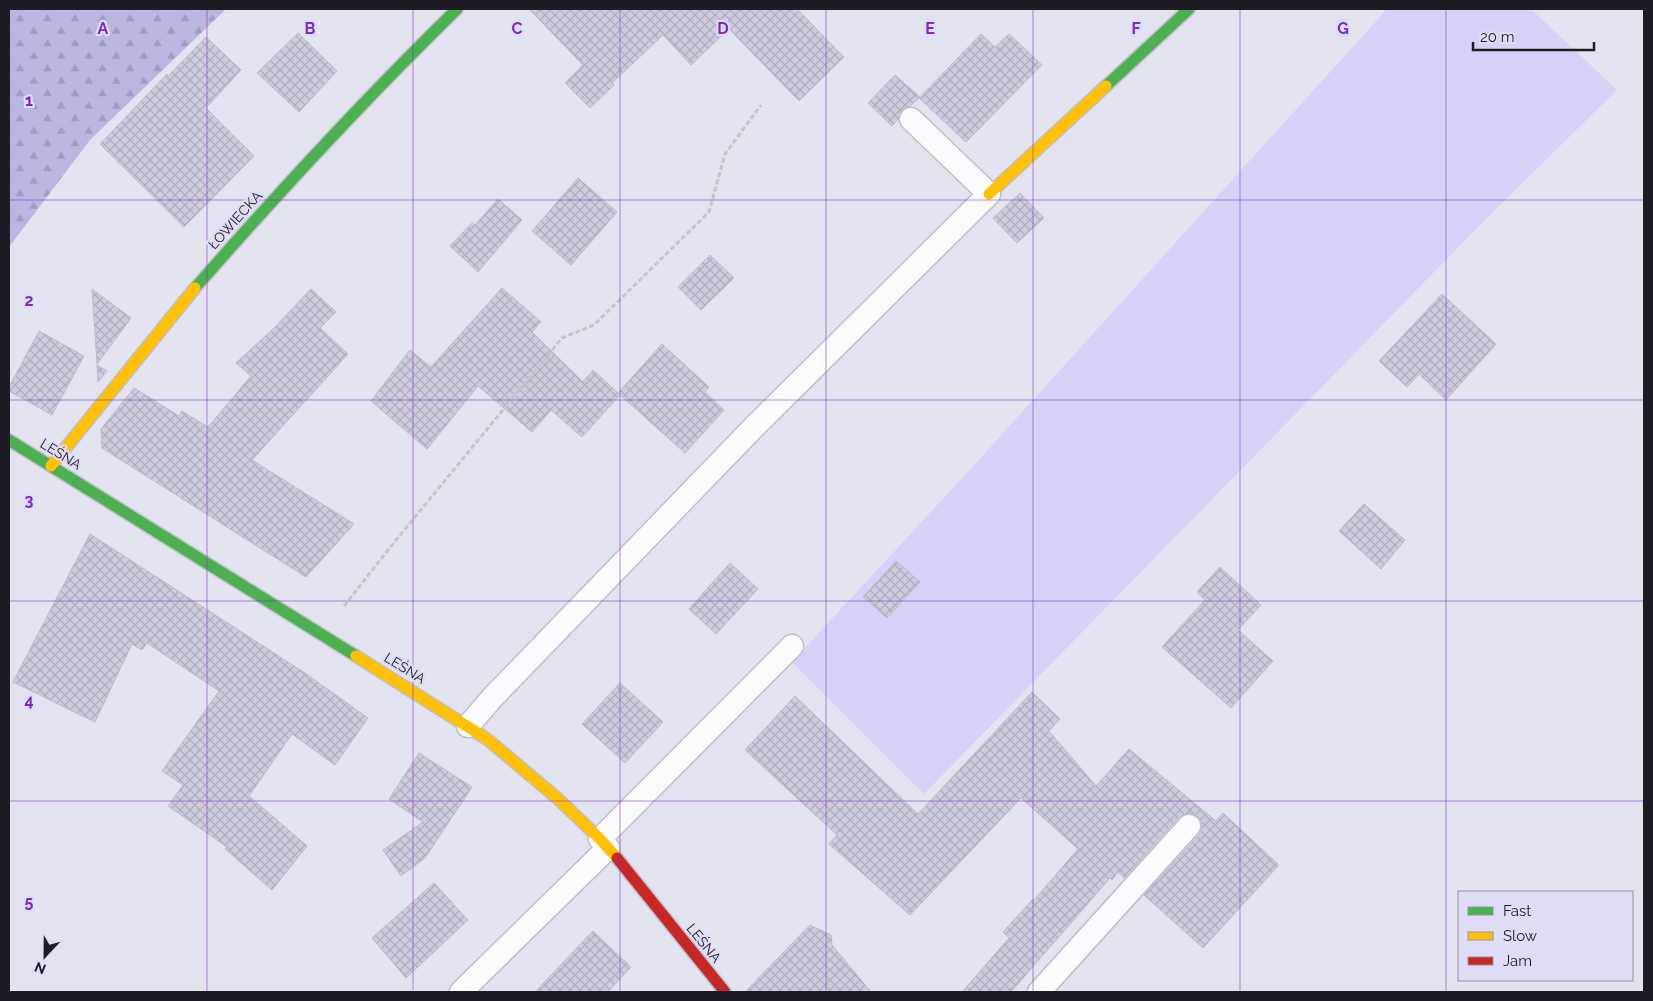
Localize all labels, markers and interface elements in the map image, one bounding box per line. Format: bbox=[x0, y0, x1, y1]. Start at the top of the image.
text: A bbox=[98, 19, 109, 38]
text: B bbox=[305, 19, 316, 38]
text: C bbox=[512, 19, 523, 38]
text: D bbox=[717, 19, 729, 38]
text: E bbox=[925, 19, 935, 38]
text: F bbox=[1131, 19, 1141, 38]
text: G bbox=[1337, 19, 1349, 38]
scale bar bbox=[1473, 20, 1594, 52]
text: 20 m bbox=[1480, 28, 1515, 46]
text: 1 bbox=[25, 91, 33, 110]
street label: ŁOWIECKA bbox=[205, 187, 266, 252]
text: 2 bbox=[24, 291, 34, 310]
street label: LEŚNA bbox=[38, 434, 85, 473]
text: 3 bbox=[25, 491, 34, 510]
street label: LEŚNA bbox=[382, 648, 429, 687]
text: 4 bbox=[24, 691, 34, 710]
legend bbox=[1458, 891, 1633, 981]
text: 5 bbox=[25, 892, 34, 911]
text: Fast bbox=[1503, 902, 1531, 920]
street label: LEŚNA bbox=[683, 920, 726, 966]
text: Slow bbox=[1503, 927, 1537, 945]
north arrow bbox=[20, 931, 70, 981]
text: Jam bbox=[1503, 952, 1532, 970]
text: N bbox=[32, 959, 48, 977]

